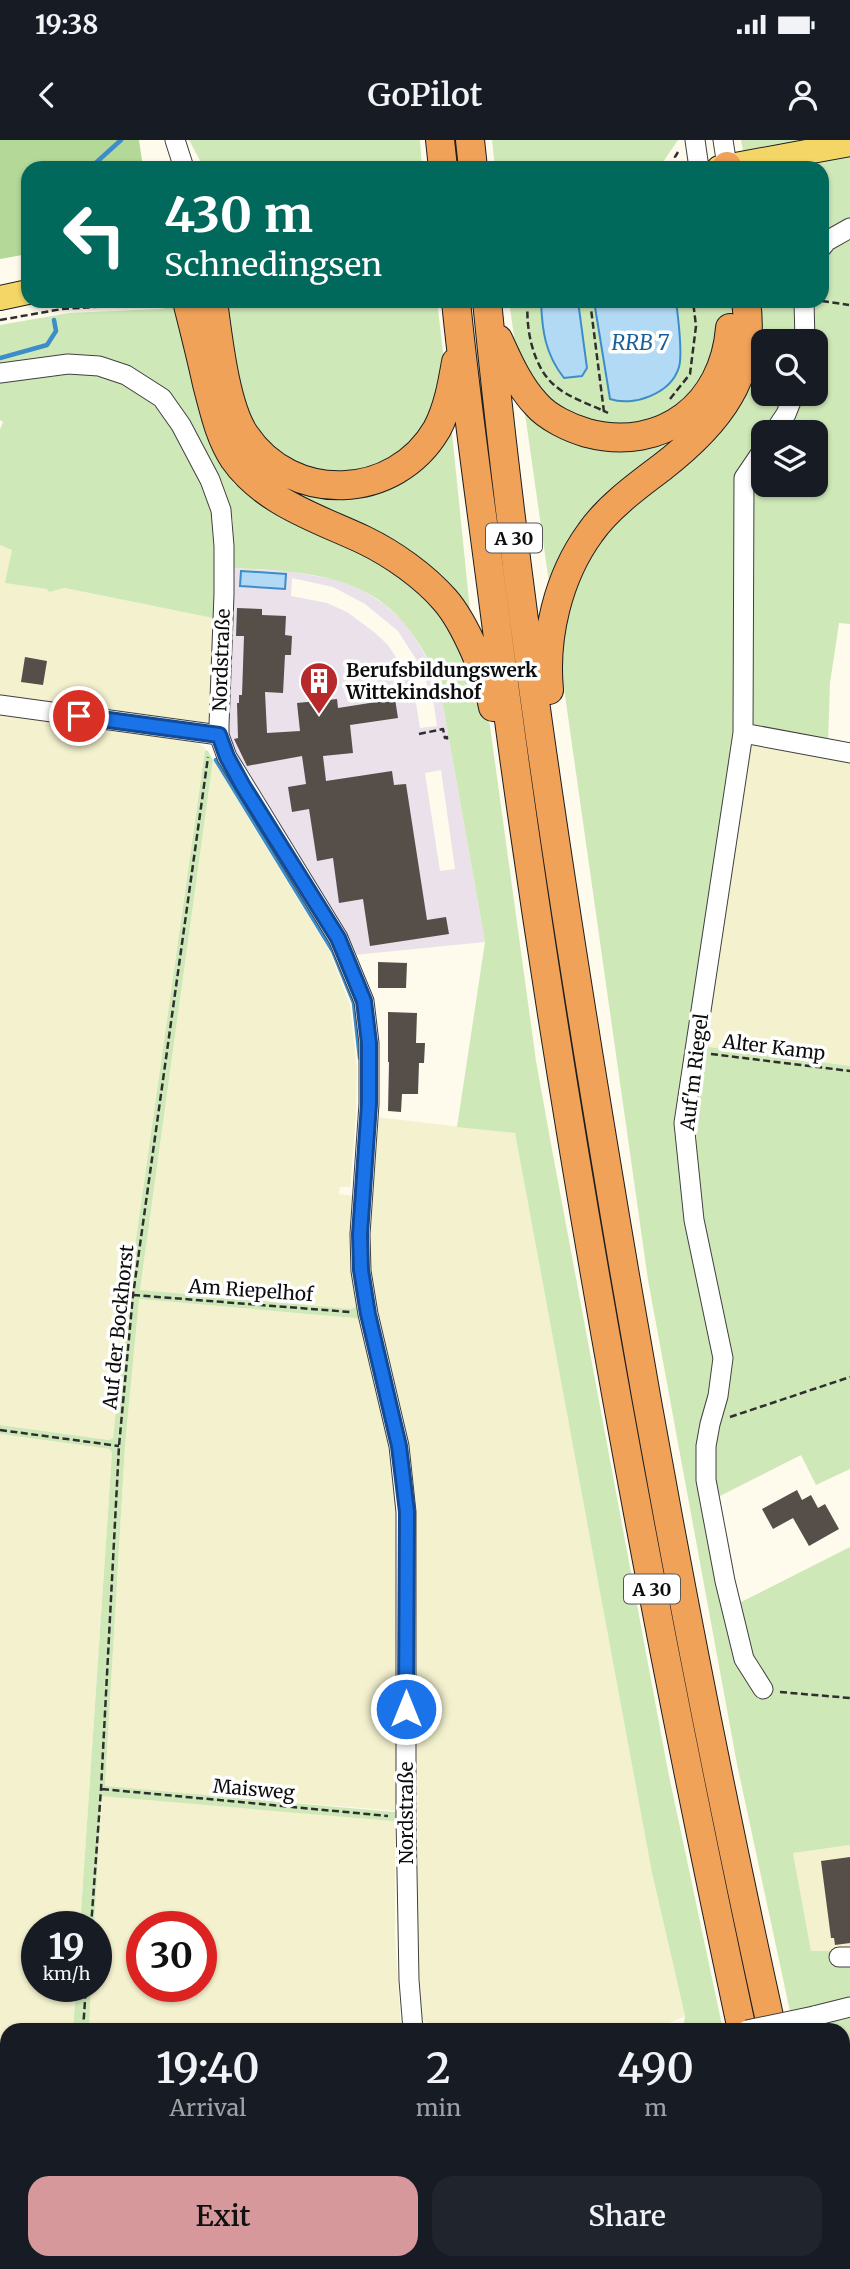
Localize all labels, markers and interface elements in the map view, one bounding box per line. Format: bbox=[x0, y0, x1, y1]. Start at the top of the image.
text: 19:38 bbox=[35, 8, 98, 41]
text: GoPilot bbox=[368, 75, 482, 115]
icon: back bbox=[28, 76, 66, 114]
icon: person bbox=[784, 76, 822, 114]
text: 430 m bbox=[164, 184, 313, 245]
icon: left bbox=[49, 189, 140, 280]
text: Schnedingsen bbox=[164, 245, 382, 285]
water label: RRB 7 bbox=[612, 329, 669, 356]
map controls bbox=[751, 329, 828, 497]
button: search bbox=[751, 329, 828, 406]
button: layers bbox=[751, 420, 828, 497]
road number: A 30 bbox=[486, 524, 542, 552]
street label: Nordstraße bbox=[207, 608, 235, 712]
place label: Berufsbildungswerk Wittekindshof bbox=[345, 658, 538, 704]
building icon: Berufsbildungswerk Wittekindshof bbox=[298, 660, 340, 715]
pin bbox=[49, 686, 109, 746]
icon: arrive bbox=[60, 697, 98, 735]
street label: Auf'm Riegel bbox=[675, 1012, 713, 1133]
street label: Alter Kamp bbox=[720, 1029, 827, 1065]
street label: Auf der Bockhorst bbox=[97, 1243, 139, 1412]
street label: Am Riepelhof bbox=[187, 1274, 315, 1306]
road number: A 30 bbox=[624, 1574, 680, 1604]
position arrow bbox=[369, 1672, 443, 1746]
street label: Nordstraße bbox=[394, 1761, 418, 1864]
street label: Maisweg bbox=[212, 1773, 296, 1805]
speed limit sign: 30 bbox=[126, 1911, 217, 2002]
text: 19 bbox=[48, 1925, 85, 1969]
text: km/h bbox=[43, 1962, 90, 1985]
text: 19:40 bbox=[156, 2042, 260, 2094]
text: 2 bbox=[426, 2042, 451, 2094]
text: 490 bbox=[617, 2042, 694, 2094]
text: Arrival bbox=[169, 2093, 246, 2122]
text: min bbox=[416, 2093, 461, 2122]
text: m bbox=[644, 2093, 667, 2122]
button: Exit bbox=[28, 2176, 418, 2256]
button: Share bbox=[432, 2176, 822, 2256]

